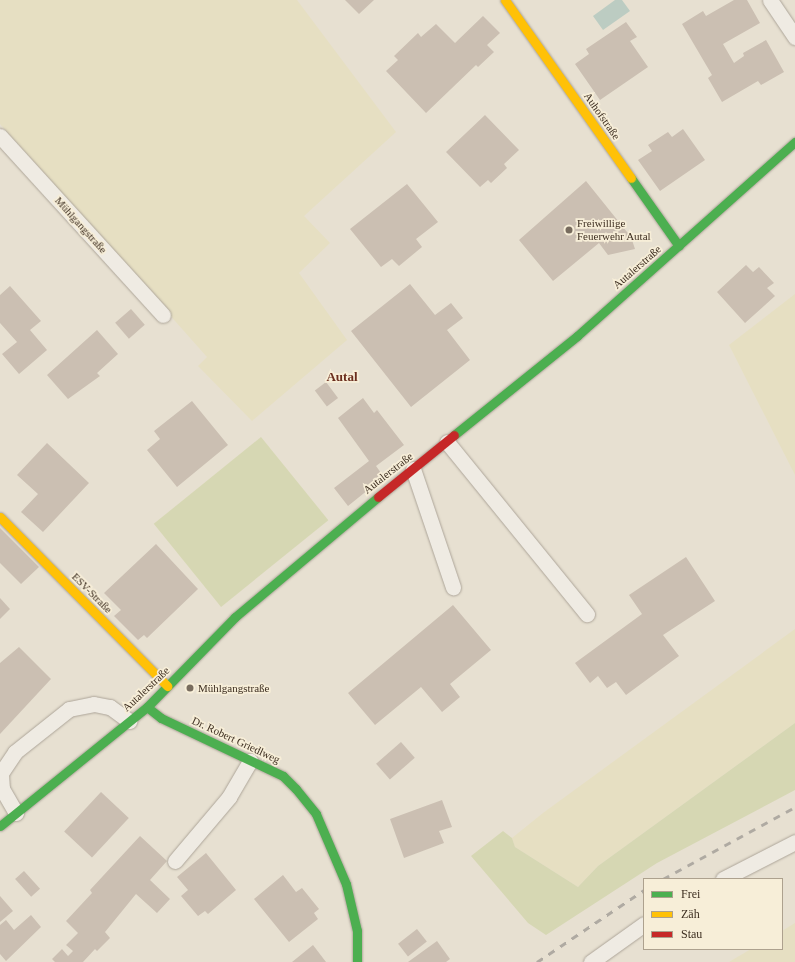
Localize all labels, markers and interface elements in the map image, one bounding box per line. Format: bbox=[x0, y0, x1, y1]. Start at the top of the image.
street label: Auhofstraße bbox=[581, 90, 623, 142]
street label: Mühlgangstraße bbox=[52, 194, 110, 256]
place label: Freiwillige Feuerwehr Autal bbox=[577, 217, 651, 243]
marker: Freiwillige Feuerwehr Autal bbox=[564, 225, 574, 235]
street label: Autalerstraße bbox=[610, 243, 664, 291]
district label: Autal bbox=[326, 369, 358, 385]
street label: Autalerstraße bbox=[361, 450, 415, 496]
street label: ESV-Straße bbox=[69, 570, 115, 616]
street label: Autalerstraße bbox=[120, 664, 172, 714]
place label: Mühlgangstraße bbox=[198, 681, 269, 695]
marker: Mühlgangstraße bbox=[185, 683, 195, 693]
street label: Dr. Robert Griedlweg bbox=[190, 714, 282, 766]
legend bbox=[643, 878, 783, 950]
text: Frei bbox=[681, 887, 700, 901]
text: Zäh bbox=[681, 907, 700, 921]
text: Stau bbox=[681, 927, 702, 941]

